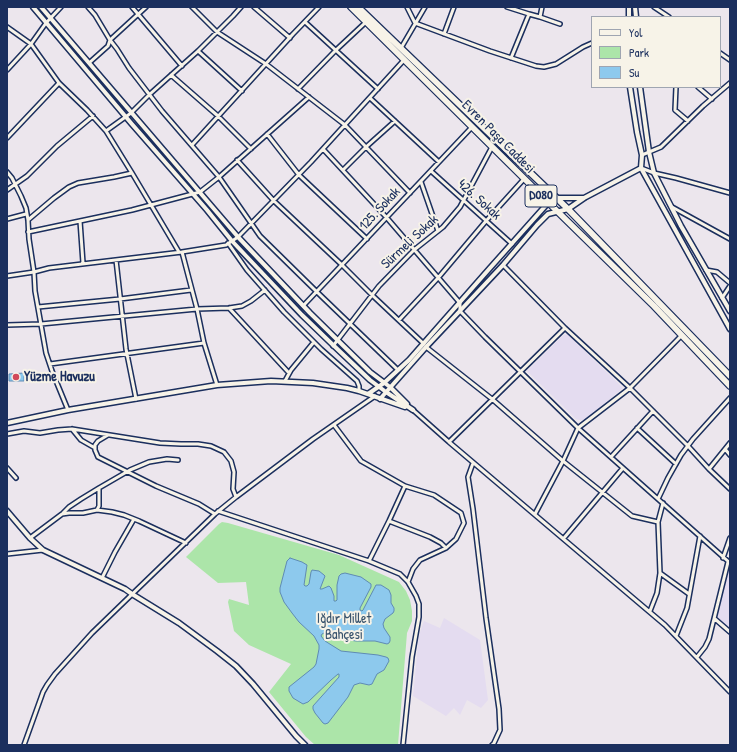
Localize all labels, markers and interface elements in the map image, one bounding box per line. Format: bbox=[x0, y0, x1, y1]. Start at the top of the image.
legend bbox=[591, 16, 721, 88]
text: Yol bbox=[629, 24, 642, 41]
text: Park bbox=[629, 44, 649, 61]
text: Su bbox=[629, 64, 639, 81]
street label: Evren Paşa Caddesi bbox=[458, 97, 538, 177]
street label: 426. Sokak bbox=[454, 176, 504, 224]
street label: 125. Sokak bbox=[356, 184, 404, 234]
road number: D080 bbox=[525, 185, 557, 207]
street label: Sürmeli Sokak bbox=[378, 211, 442, 273]
place label: Yüzme Havuzu bbox=[24, 369, 95, 385]
marker: Yüzme Havuzu bbox=[11, 372, 21, 382]
park label: Iğdır Millet Bahçesi bbox=[317, 611, 371, 644]

